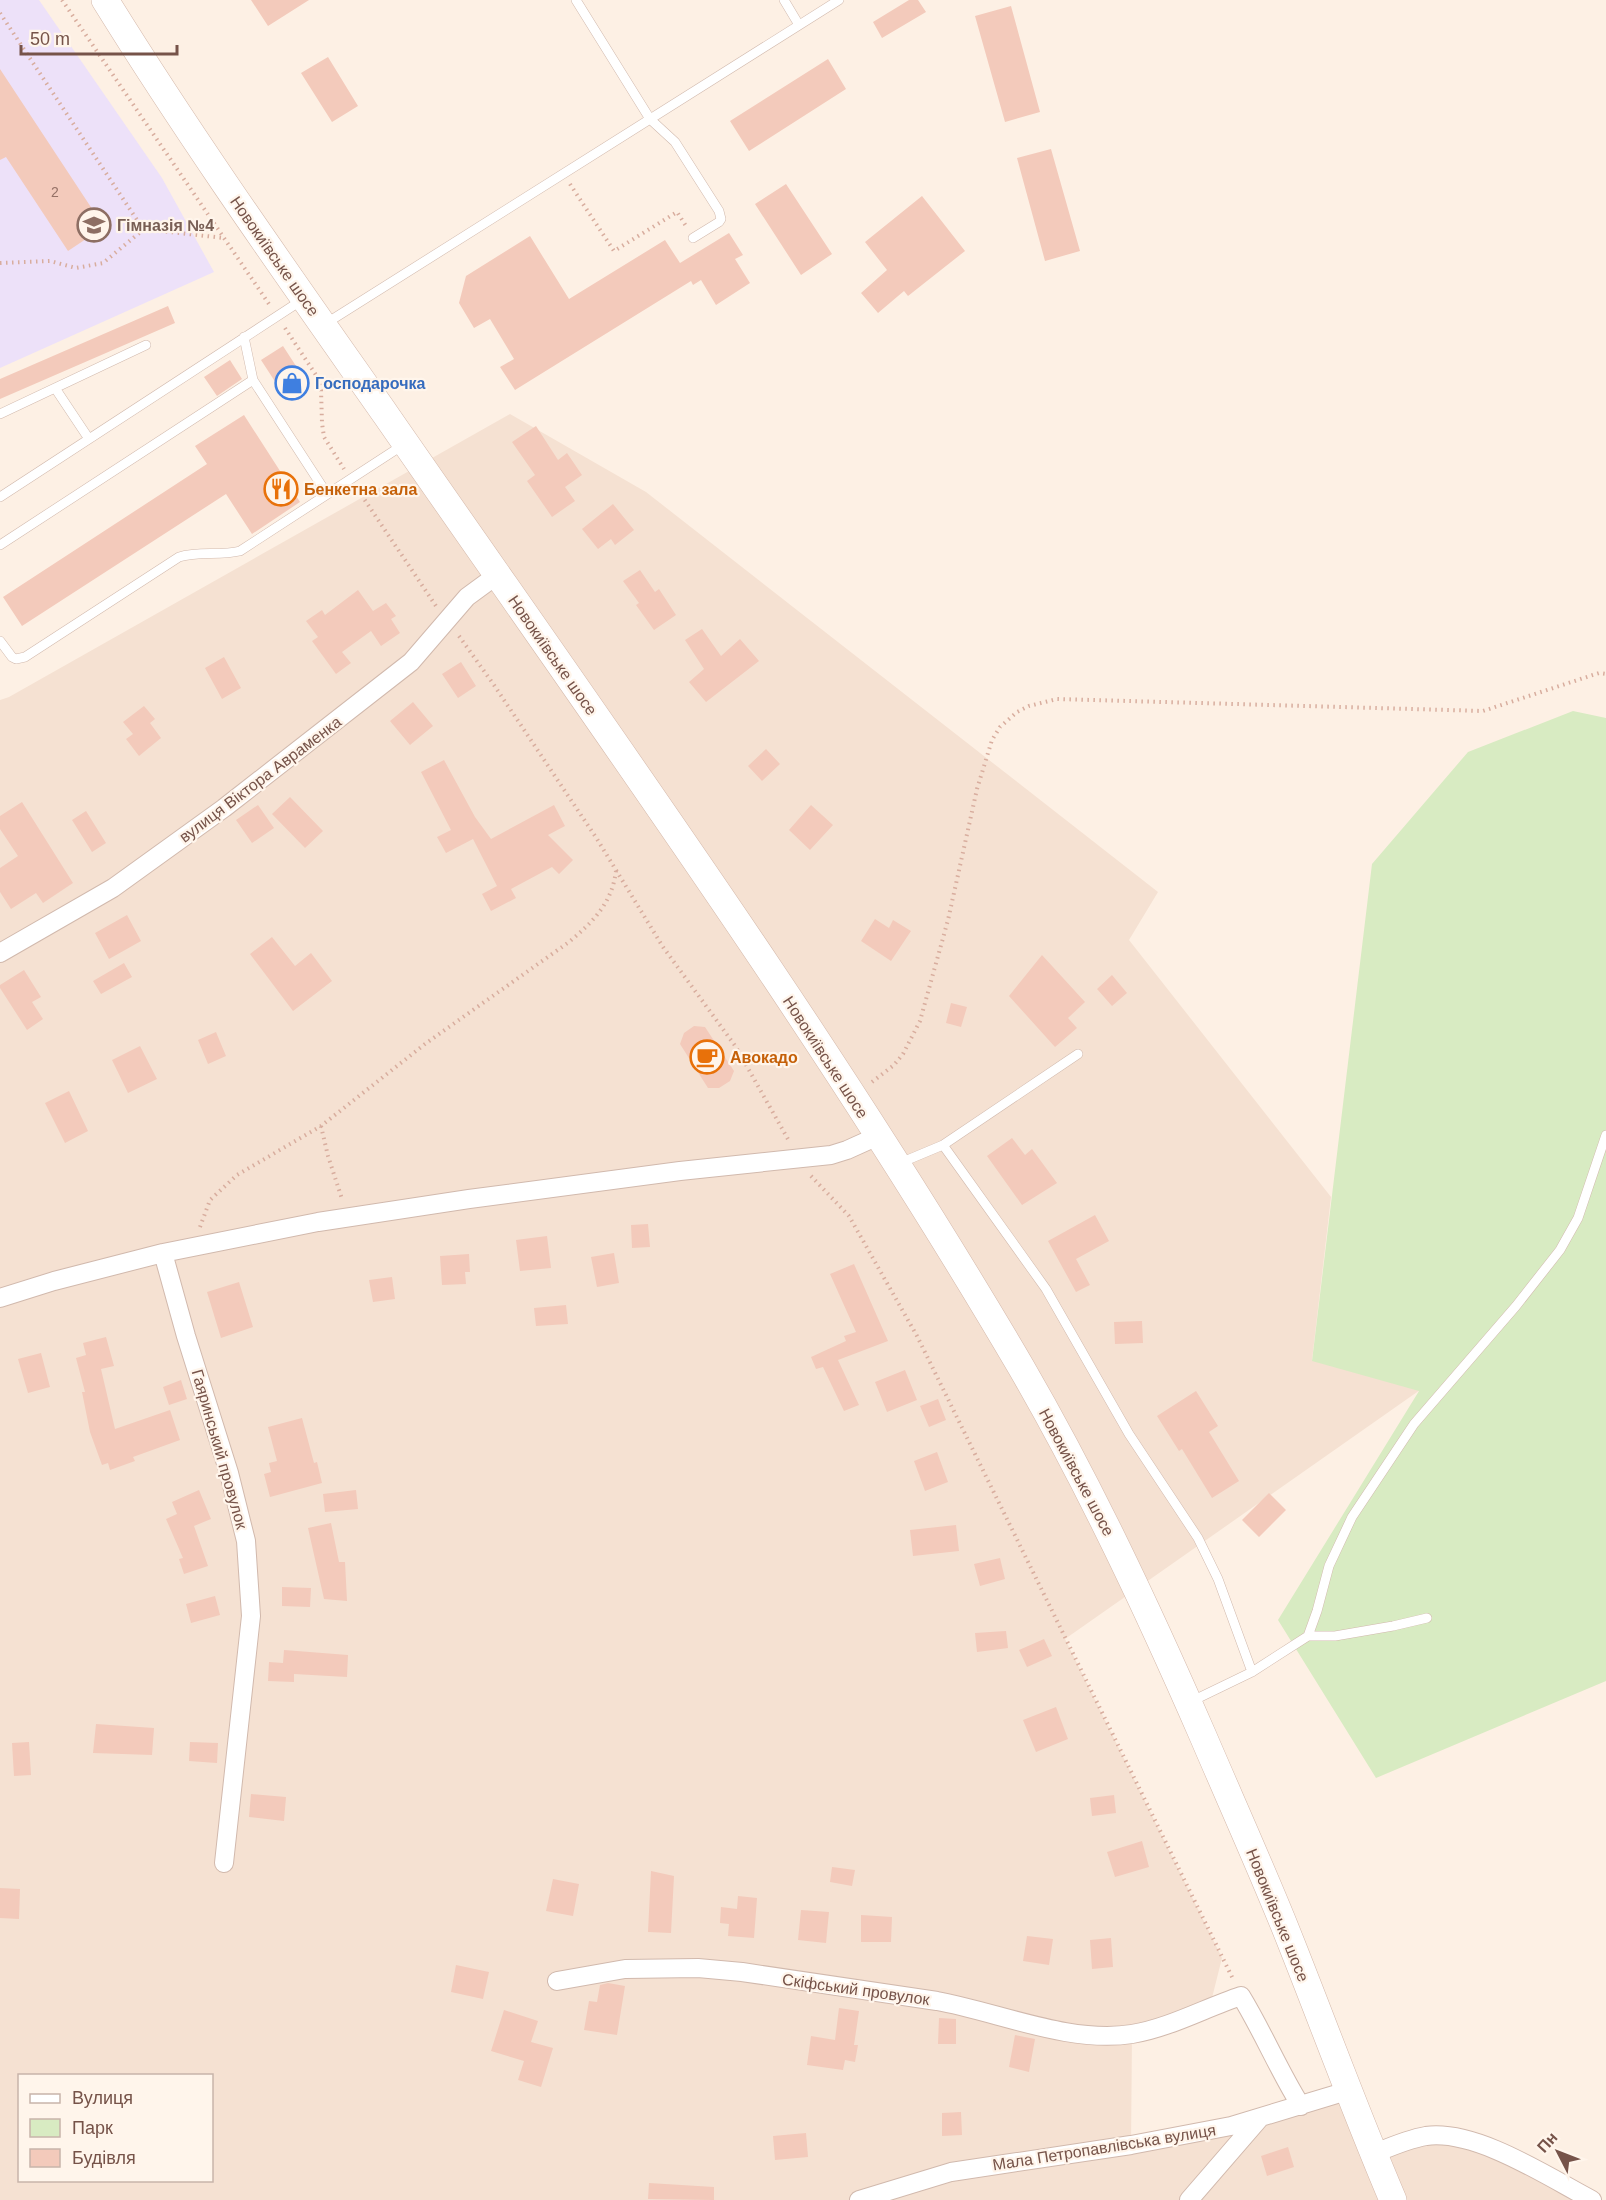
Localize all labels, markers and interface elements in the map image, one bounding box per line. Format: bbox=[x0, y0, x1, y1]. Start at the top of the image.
scale bar bbox=[21, 18, 177, 56]
text: 50 m bbox=[30, 29, 70, 49]
house number: 2 bbox=[51, 184, 59, 200]
street label: Новокиївське шосе bbox=[227, 193, 322, 319]
school or university icon: Гімназія №4 bbox=[76, 207, 112, 243]
place label: Гімназія №4 bbox=[117, 217, 214, 234]
shop icon: Господарочка bbox=[274, 365, 310, 401]
place label: Господарочка bbox=[315, 375, 425, 392]
restaurant icon: Бенкетна зала bbox=[263, 471, 299, 507]
place label: Бенкетна зала bbox=[304, 481, 417, 498]
street label: Новокиївське шосе bbox=[505, 592, 600, 718]
street label: вулиця Віктора Авраменка bbox=[176, 713, 345, 846]
street label: Новокиївське шосе bbox=[780, 993, 871, 1121]
cafe icon: Авокадо bbox=[689, 1039, 725, 1075]
place label: Авокадо bbox=[730, 1049, 798, 1066]
street label: Гаяринський провулок bbox=[189, 1367, 251, 1532]
street label: Новокиївське шосе bbox=[1036, 1406, 1117, 1539]
street label: Новокиївське шосе bbox=[1243, 1846, 1312, 1984]
street label: Скіфський провулок bbox=[781, 1971, 932, 2008]
legend bbox=[18, 2074, 213, 2182]
text: Вулиця bbox=[72, 2088, 133, 2108]
text: Парк bbox=[72, 2118, 113, 2138]
street label: Мала Петропавлівська вулиця bbox=[991, 2121, 1217, 2174]
north arrow bbox=[1528, 2122, 1588, 2182]
text: Пн bbox=[1534, 2129, 1561, 2156]
text: Будівля bbox=[72, 2148, 136, 2168]

